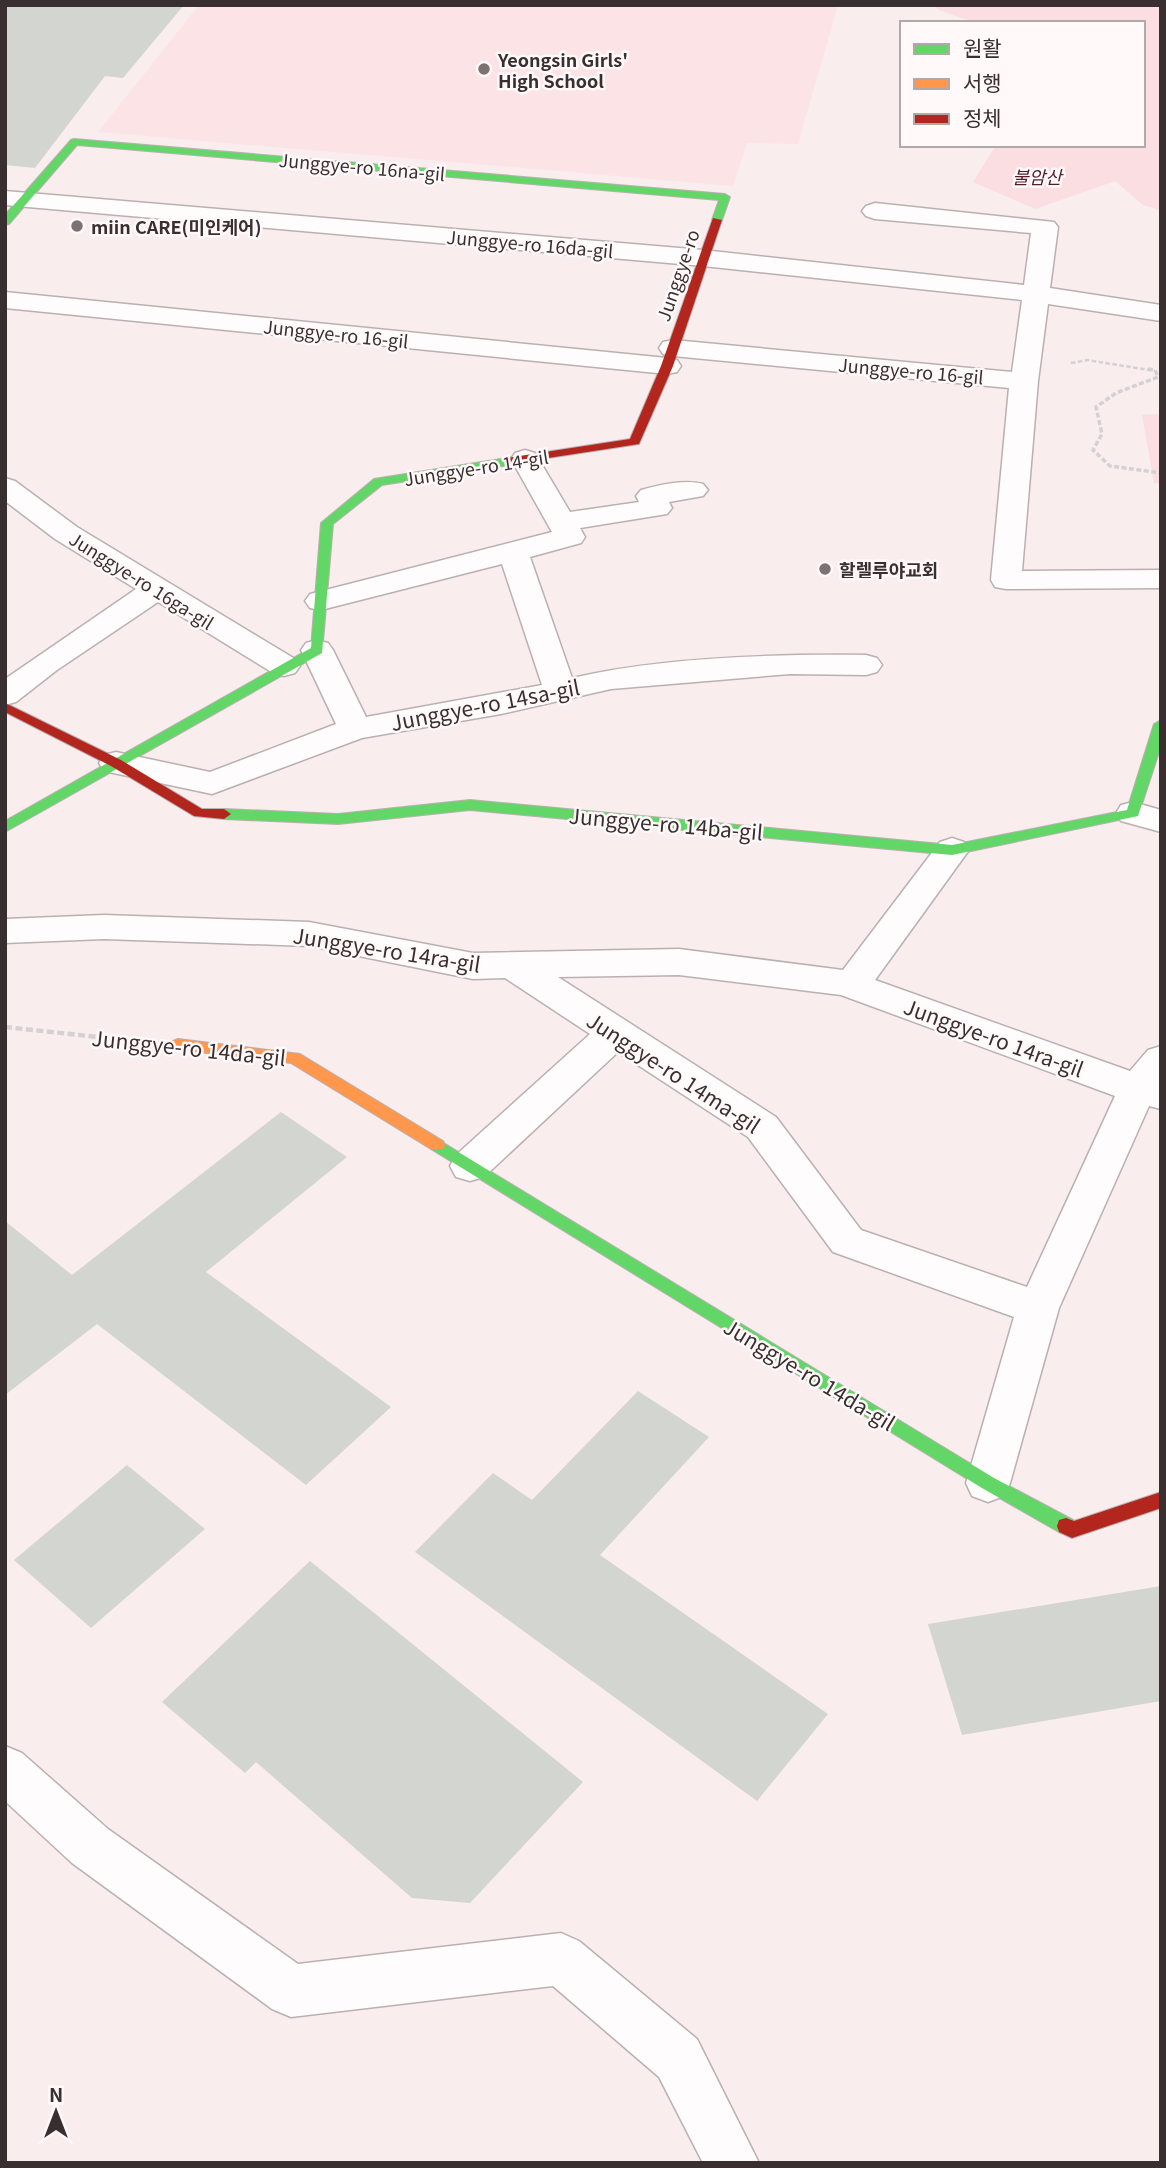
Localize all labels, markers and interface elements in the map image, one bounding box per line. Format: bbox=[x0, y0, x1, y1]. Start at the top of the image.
legend bbox=[900, 21, 1145, 147]
text: 원활 bbox=[963, 32, 1002, 62]
place label: Yeongsin Girls' High School bbox=[497, 46, 628, 93]
marker: Yeongsin Girls' High School bbox=[476, 61, 492, 77]
text: 서행 bbox=[963, 67, 1002, 97]
text: 정체 bbox=[963, 102, 1002, 132]
street label: Junggye-ro 16na-gil bbox=[278, 146, 446, 186]
park label: 불암산 bbox=[1012, 163, 1064, 189]
place label: miin CARE(미인케어) bbox=[91, 213, 261, 239]
marker: miin CARE(미인케어) bbox=[69, 218, 85, 234]
street label: Junggye-ro 16da-gil bbox=[446, 223, 614, 263]
street label: Junggye-ro bbox=[649, 226, 705, 324]
street label: Junggye-ro 16-gil bbox=[262, 312, 410, 354]
street label: Junggye-ro 16-gil bbox=[837, 351, 985, 389]
street label: Junggye-ro 14-gil bbox=[402, 443, 550, 491]
street label: Junggye-ro 16ga-gil bbox=[65, 525, 219, 635]
place label: 할렐루야교회 bbox=[839, 556, 938, 582]
marker: 할렐루야교회 bbox=[817, 561, 833, 577]
street label: Junggye-ro 14sa-gil bbox=[388, 671, 582, 737]
street label: Junggye-ro 14ba-gil bbox=[568, 800, 764, 846]
street label: Junggye-ro 14ra-gil bbox=[291, 919, 483, 979]
street label: Junggye-ro 14ra-gil bbox=[900, 990, 1088, 1084]
street label: Junggye-ro 14ma-gil bbox=[581, 1005, 767, 1139]
street label: Junggye-ro 14da-gil bbox=[90, 1022, 288, 1072]
street label: Junggye-ro 14da-gil bbox=[719, 1311, 901, 1437]
north arrow bbox=[21, 2077, 91, 2147]
text: N bbox=[49, 2080, 63, 2107]

